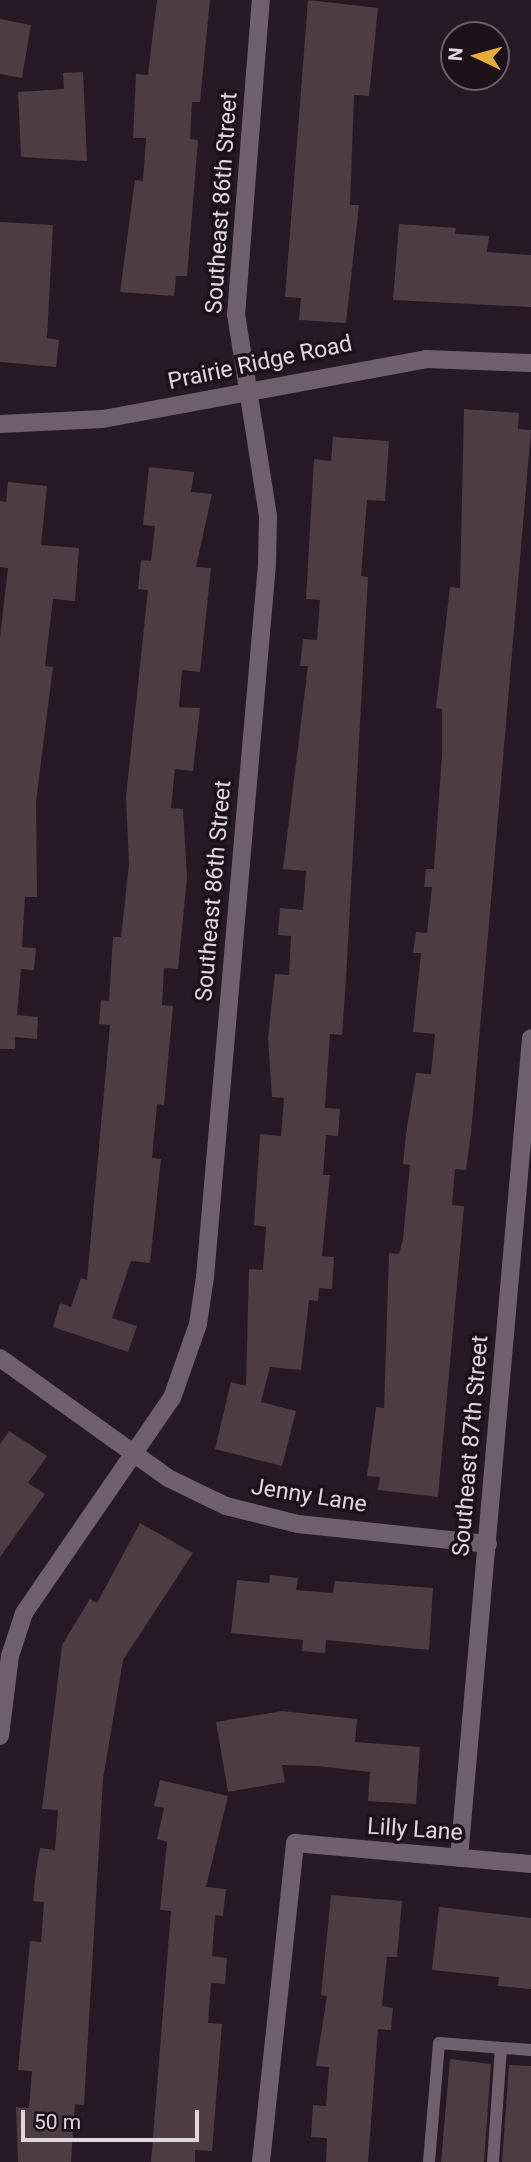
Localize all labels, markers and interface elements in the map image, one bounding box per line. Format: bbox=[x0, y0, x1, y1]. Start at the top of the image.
north arrow bbox=[440, 21, 510, 91]
text: N bbox=[444, 47, 468, 62]
street label: Southeast 86th Street bbox=[200, 91, 244, 315]
street label: Prairie Ridge Road bbox=[165, 330, 355, 396]
street label: Southeast 86th Street bbox=[191, 779, 237, 1003]
street label: Southeast 87th Street bbox=[448, 1334, 494, 1558]
street label: Jenny Lane bbox=[249, 1473, 369, 1519]
street label: Lilly Lane bbox=[366, 1813, 464, 1847]
scale bar bbox=[24, 2096, 203, 2140]
text: 50 m bbox=[34, 2110, 81, 2134]

